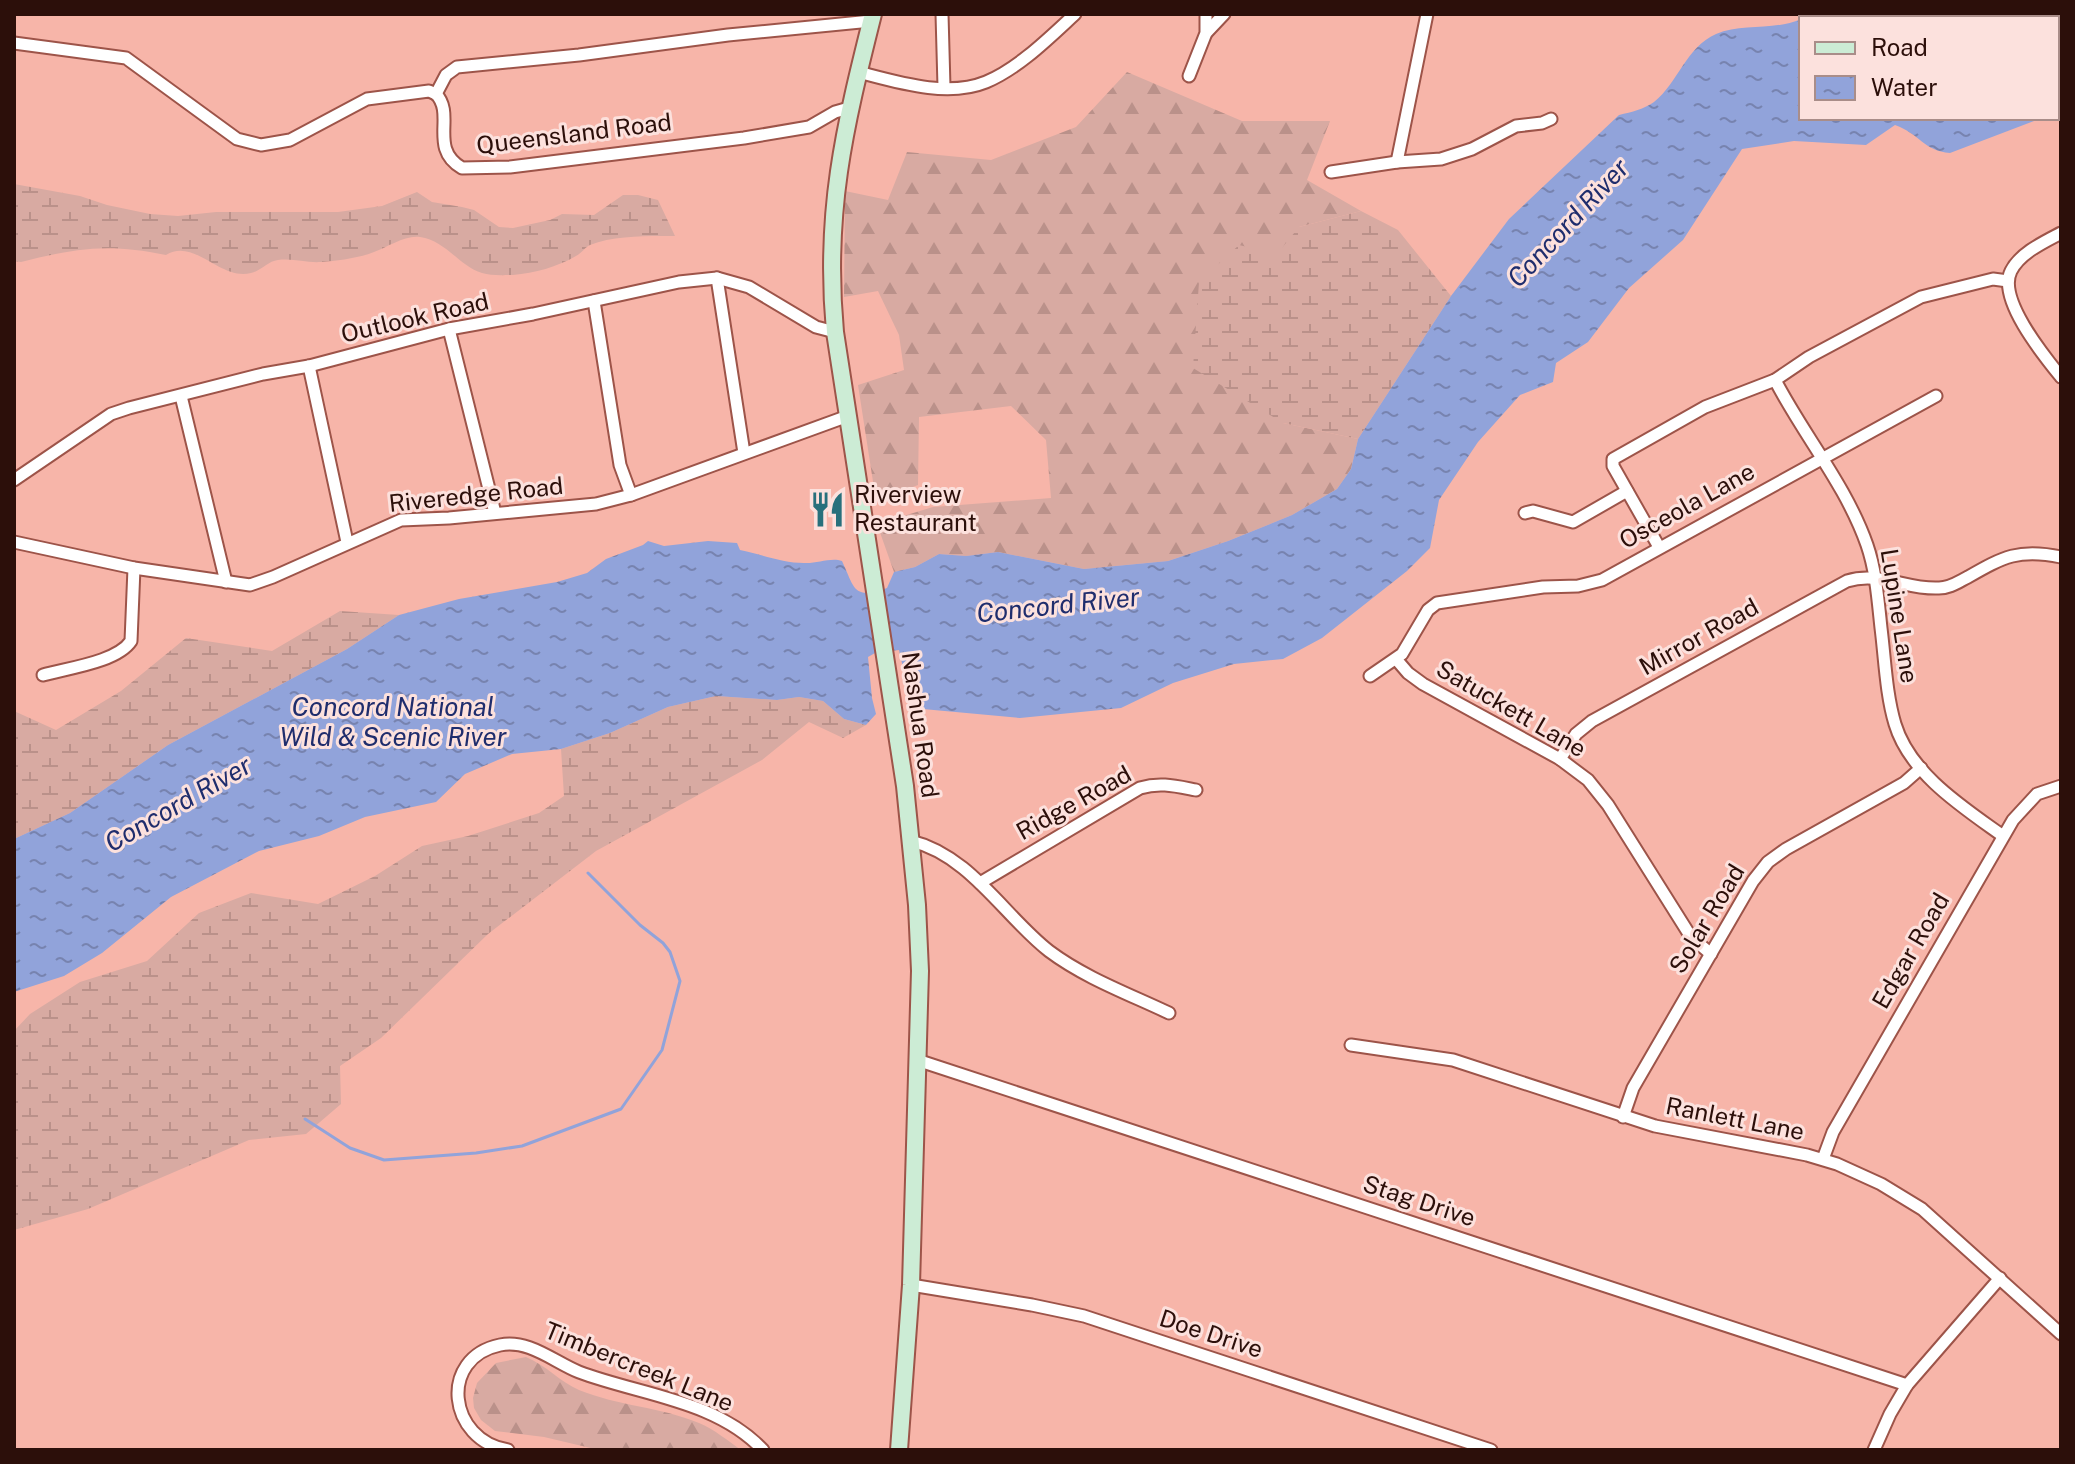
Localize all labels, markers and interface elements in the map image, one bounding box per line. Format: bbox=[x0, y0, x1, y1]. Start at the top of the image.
legend bbox=[1799, 16, 2059, 120]
text: Road bbox=[1871, 33, 1928, 61]
text: Water bbox=[1871, 73, 1938, 101]
street label: Queensland Road bbox=[475, 107, 673, 159]
water label: Concord River bbox=[1500, 152, 1635, 293]
street label: Outlook Road bbox=[338, 286, 491, 348]
street label: Osceola Lane bbox=[1614, 456, 1759, 554]
street label: Riveredge Road bbox=[387, 471, 564, 517]
place label: Riverview Restaurant bbox=[854, 480, 977, 536]
restaurant icon: Riverview Restaurant bbox=[809, 490, 847, 528]
street label: Lupine Lane bbox=[1876, 547, 1924, 685]
water label: Concord River bbox=[975, 581, 1141, 628]
street label: Mirror Road bbox=[1634, 592, 1763, 680]
street label: Nashua Road bbox=[897, 650, 945, 800]
street label: Satuckett Lane bbox=[1432, 654, 1591, 762]
water label: Concord National Wild & Scenic River bbox=[279, 691, 507, 752]
water label: Concord River bbox=[99, 749, 257, 858]
street label: Ridge Road bbox=[1011, 759, 1136, 845]
street label: Solar Road bbox=[1663, 859, 1750, 978]
street label: Edgar Road bbox=[1866, 888, 1954, 1013]
street label: Ranlett Lane bbox=[1664, 1091, 1807, 1145]
street label: Stag Drive bbox=[1360, 1169, 1479, 1231]
street label: Doe Drive bbox=[1156, 1303, 1266, 1363]
street label: Timbercreek Lane bbox=[541, 1315, 738, 1417]

